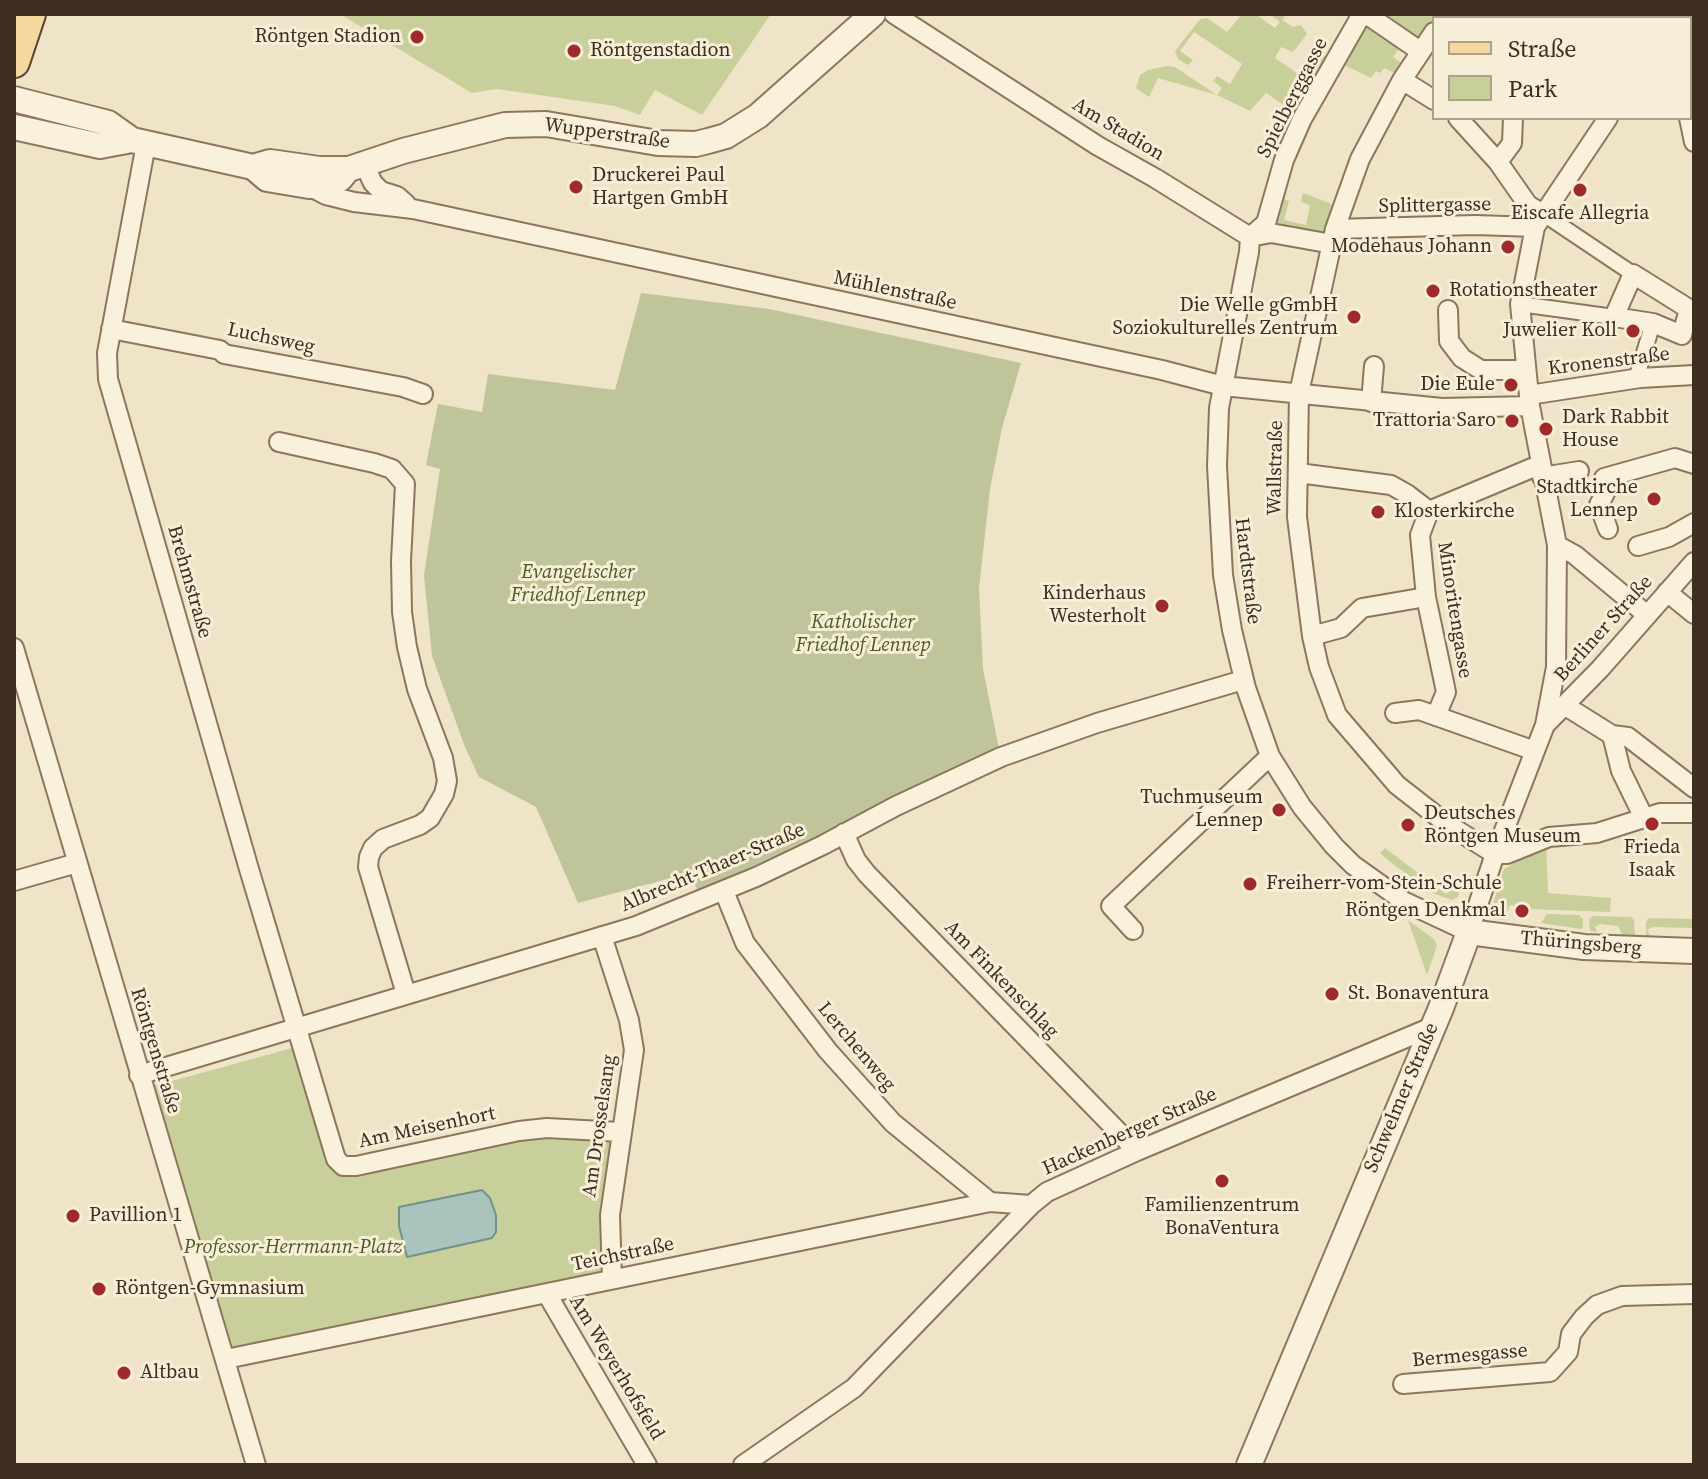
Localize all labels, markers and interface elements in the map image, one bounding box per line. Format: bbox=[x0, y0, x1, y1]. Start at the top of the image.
legend bbox=[1432, 16, 1692, 120]
place label: Röntgen Stadion bbox=[254, 25, 401, 49]
marker: Röntgen Stadion bbox=[408, 28, 426, 46]
text: Straße bbox=[1508, 32, 1576, 65]
street label: Spielberggasse bbox=[1252, 34, 1334, 162]
place label: Röntgenstadion bbox=[590, 39, 731, 63]
marker: Röntgenstadion bbox=[565, 42, 583, 60]
text: Park bbox=[1508, 72, 1557, 105]
street label: Am Stadion bbox=[1068, 93, 1168, 167]
street label: Wupperstraße bbox=[542, 113, 672, 155]
place label: Druckerei Paul Hartgen GmbH bbox=[592, 164, 728, 211]
marker: Druckerei Paul Hartgen GmbH bbox=[567, 178, 585, 196]
marker: Eiscafe Allegria bbox=[1571, 181, 1589, 199]
street label: Splittergasse bbox=[1378, 193, 1492, 219]
place label: Eiscafe Allegria bbox=[1511, 202, 1649, 226]
place label: Modehaus Johann bbox=[1331, 235, 1492, 259]
marker: Modehaus Johann bbox=[1499, 238, 1517, 256]
street label: Mühlenstraße bbox=[831, 266, 959, 316]
place label: Rotationstheater bbox=[1449, 279, 1597, 303]
marker: Rotationstheater bbox=[1424, 282, 1442, 300]
place label: Die Welle gGmbH Soziokulturelles Zentrum bbox=[1113, 294, 1338, 341]
marker: Die Welle gGmbH Soziokulturelles Zentrum bbox=[1345, 308, 1363, 326]
street label: Luchsweg bbox=[225, 318, 317, 360]
place label: Juwelier Koll bbox=[1503, 319, 1617, 343]
marker: Juwelier Koll bbox=[1624, 322, 1642, 340]
street label: Kronenstraße bbox=[1547, 343, 1671, 381]
place label: Die Eule bbox=[1420, 373, 1495, 397]
marker: Die Eule bbox=[1502, 376, 1520, 394]
place label: Dark Rabbit House bbox=[1562, 406, 1669, 453]
place label: Trattoria Saro bbox=[1373, 409, 1496, 433]
marker: Trattoria Saro bbox=[1503, 412, 1521, 430]
street label: Wallstraße bbox=[1263, 420, 1289, 516]
marker: Dark Rabbit House bbox=[1537, 420, 1555, 438]
place label: Stadtkirche Lennep bbox=[1537, 476, 1638, 523]
marker: Stadtkirche Lennep bbox=[1645, 490, 1663, 508]
place label: Klosterkirche bbox=[1394, 500, 1515, 524]
marker: Klosterkirche bbox=[1369, 503, 1387, 521]
street label: Hardtstraße bbox=[1229, 516, 1265, 626]
street label: Brehmstraße bbox=[161, 523, 217, 641]
street label: Minoritengasse bbox=[1431, 540, 1477, 680]
park label: Evangelischer Friedhof Lennep bbox=[511, 561, 645, 608]
street label: Berliner Straße bbox=[1550, 571, 1658, 687]
place label: Kinderhaus Westerholt bbox=[1042, 582, 1146, 629]
marker: Kinderhaus Westerholt bbox=[1153, 597, 1171, 615]
park label: Katholischer Friedhof Lennep bbox=[796, 611, 930, 658]
place label: Tuchmuseum Lennep bbox=[1140, 786, 1263, 833]
marker: Tuchmuseum Lennep bbox=[1270, 801, 1288, 819]
place label: Deutsches Röntgen Museum bbox=[1424, 802, 1581, 849]
marker: Frieda Isaak bbox=[1643, 815, 1661, 833]
marker: Deutsches Röntgen Museum bbox=[1399, 816, 1417, 834]
street label: Albrecht-Thaer-Straße bbox=[617, 818, 809, 918]
place label: Frieda Isaak bbox=[1623, 836, 1681, 883]
place label: Freiherr-vom-Stein-Schule bbox=[1266, 872, 1502, 896]
marker: Freiherr-vom-Stein-Schule bbox=[1241, 875, 1259, 893]
place label: Röntgen Denkmal bbox=[1345, 899, 1506, 923]
marker: Röntgen Denkmal bbox=[1513, 902, 1531, 920]
street label: Am Finkenschlag bbox=[939, 916, 1063, 1044]
street label: Thüringsberg bbox=[1519, 927, 1643, 961]
place label: St. Bonaventura bbox=[1348, 982, 1489, 1006]
street label: Röntgenstraße bbox=[124, 985, 186, 1117]
marker: St. Bonaventura bbox=[1323, 985, 1341, 1003]
street label: Lerchenweg bbox=[812, 997, 900, 1097]
street label: Schwelmer Straße bbox=[1360, 1019, 1444, 1177]
street label: Am Drosselsang bbox=[578, 1053, 622, 1199]
street label: Hackenberger Straße bbox=[1039, 1083, 1221, 1181]
street label: Am Meisenhort bbox=[356, 1102, 498, 1154]
marker: Familienzentrum BonaVentura bbox=[1213, 1172, 1231, 1190]
place label: Familienzentrum BonaVentura bbox=[1144, 1194, 1300, 1241]
place label: Pavillion 1 bbox=[89, 1204, 182, 1228]
marker: Pavillion 1 bbox=[64, 1207, 82, 1225]
street label: Teichstraße bbox=[570, 1232, 676, 1278]
park label: Professor-Herrmann-Platz bbox=[184, 1236, 402, 1260]
place label: Röntgen-Gymnasium bbox=[115, 1277, 305, 1301]
marker: Röntgen-Gymnasium bbox=[90, 1280, 108, 1298]
street label: Am Weyerhofsfeld bbox=[563, 1291, 669, 1445]
street label: Bermesgasse bbox=[1411, 1339, 1529, 1373]
place label: Altbau bbox=[140, 1361, 199, 1385]
marker: Altbau bbox=[115, 1364, 133, 1382]

